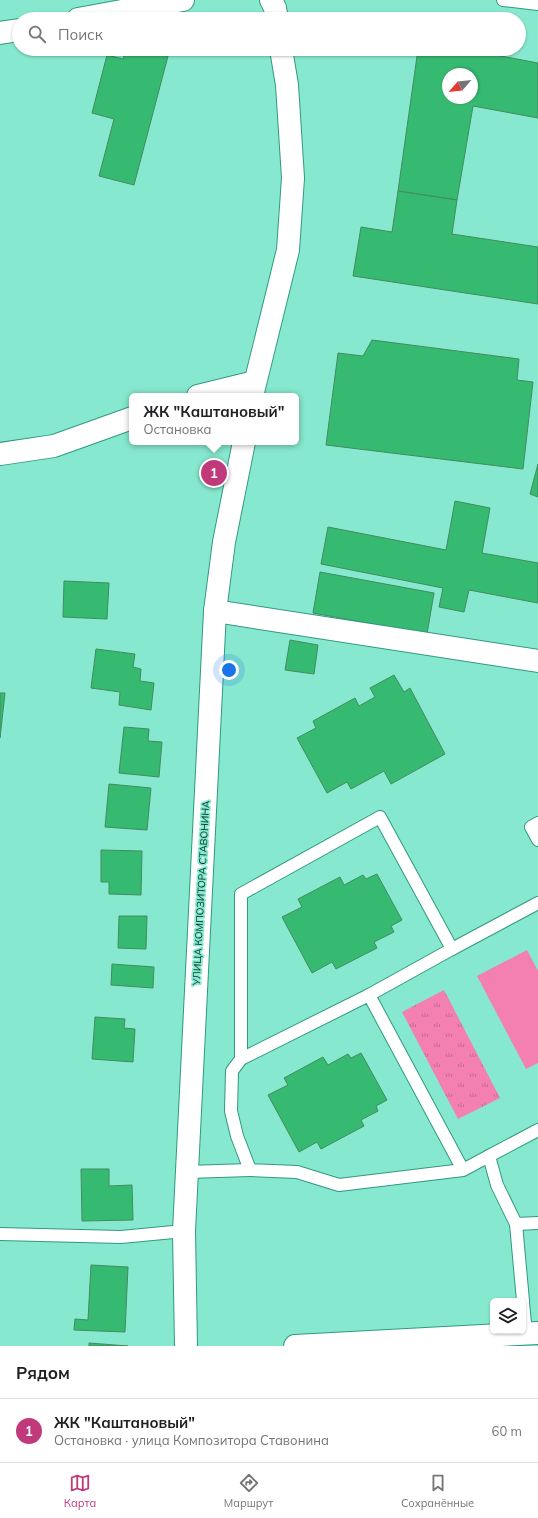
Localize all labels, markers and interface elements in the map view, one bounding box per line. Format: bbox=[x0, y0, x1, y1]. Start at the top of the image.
search box bbox=[12, 12, 526, 56]
icon: search bbox=[26, 23, 48, 45]
text: Поиск bbox=[58, 25, 103, 44]
north arrow bbox=[442, 68, 478, 104]
popup bbox=[129, 393, 299, 445]
text: ЖК "Каштановый" bbox=[144, 402, 284, 421]
text: Остановка bbox=[144, 421, 211, 437]
pin: 1 bbox=[201, 458, 227, 488]
your location bbox=[219, 660, 239, 680]
street label: УЛИЦА КОМПОЗИТОРА СТАВОНИНА bbox=[190, 800, 212, 987]
map controls bbox=[490, 1298, 526, 1334]
button: layers bbox=[490, 1298, 526, 1334]
text: Рядом bbox=[16, 1362, 70, 1383]
text: ЖК "Каштановый" bbox=[54, 1413, 195, 1432]
text: 1 bbox=[25, 1423, 33, 1439]
text: 60 m bbox=[492, 1423, 522, 1439]
text: Остановка · улица Композитора Ставонина bbox=[54, 1432, 329, 1448]
tab: Карта bbox=[64, 1472, 96, 1510]
tab: Маршрут bbox=[224, 1472, 273, 1510]
tab: Сохранённые bbox=[401, 1472, 474, 1510]

